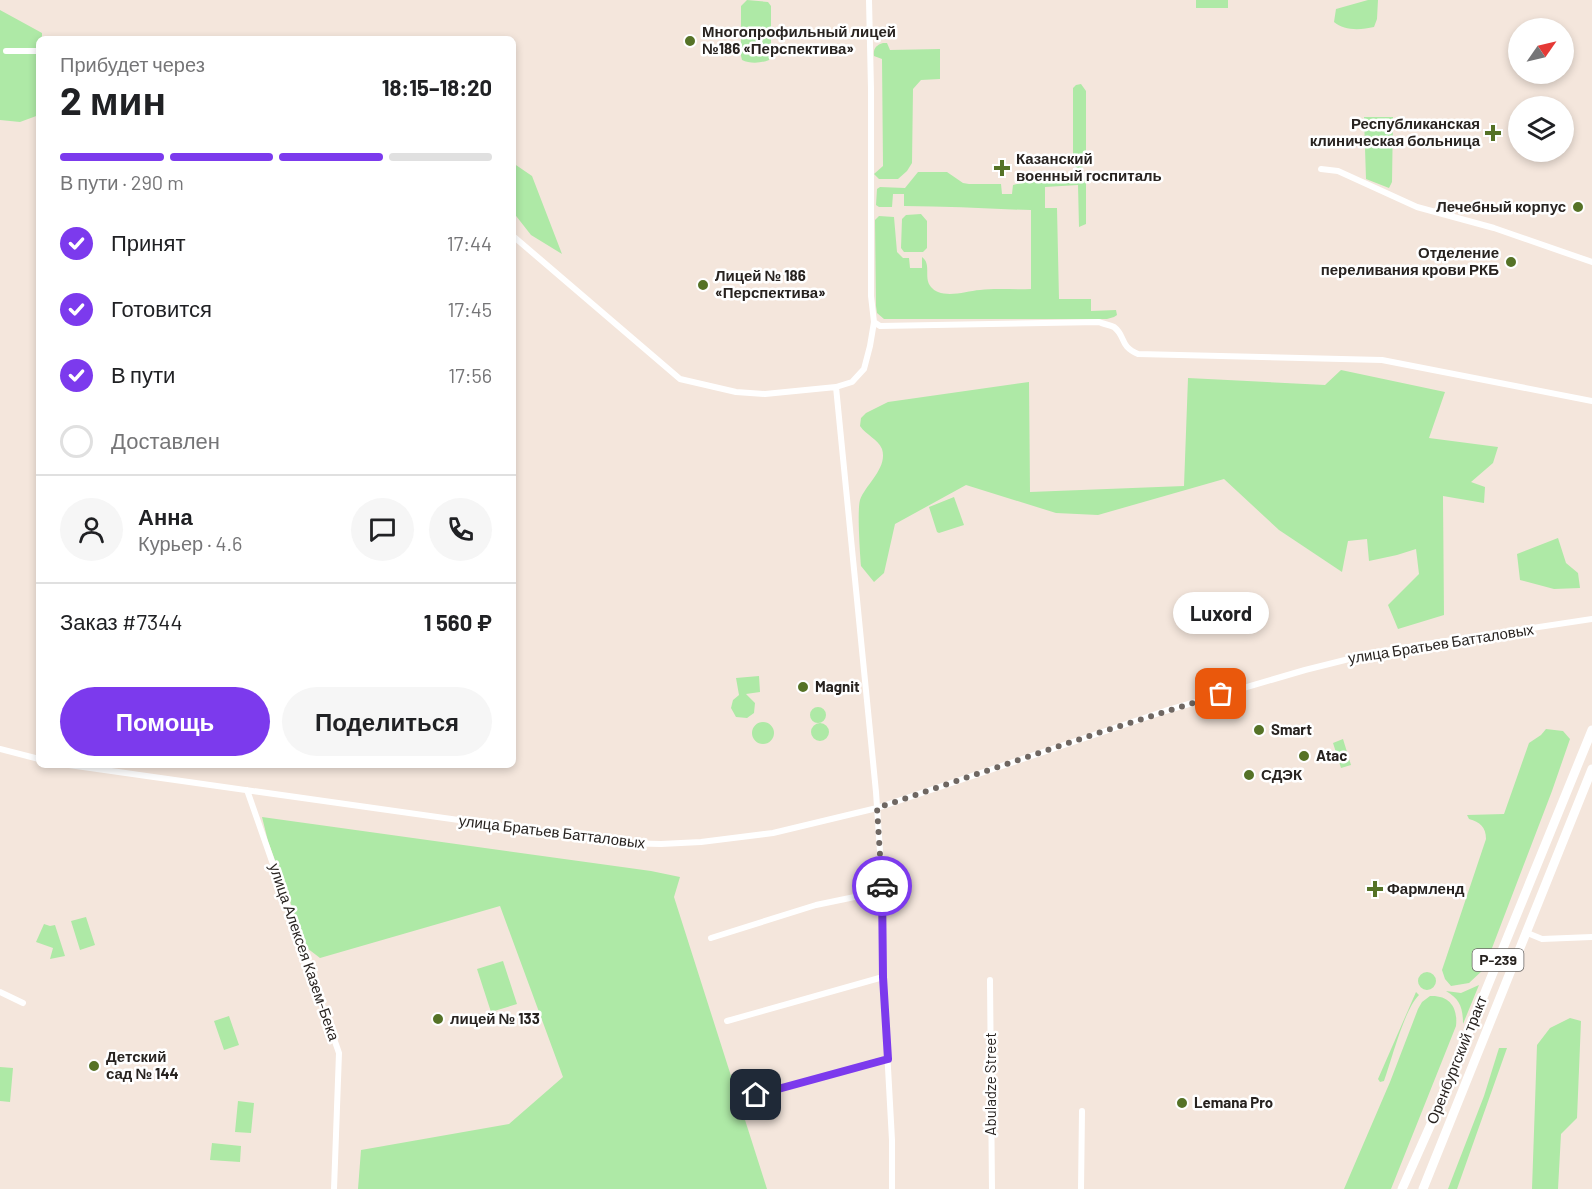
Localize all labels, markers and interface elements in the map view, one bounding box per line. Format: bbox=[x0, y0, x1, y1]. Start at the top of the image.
north arrow bbox=[1508, 18, 1574, 84]
map controls bbox=[1508, 18, 1574, 162]
place label: Многопрофильный лицей №186 «Перспектива» bbox=[702, 22, 896, 57]
marker: Многопрофильный лицей №186 «Перспектива» bbox=[683, 34, 697, 48]
text: Прибудет через bbox=[60, 52, 205, 76]
text: 18:15–18:20 bbox=[382, 74, 492, 100]
text: 2 мин bbox=[60, 76, 166, 123]
button: layers bbox=[1508, 96, 1574, 162]
place label: Республиканская клиническая больница bbox=[1310, 114, 1481, 149]
marker: Республиканская клиническая больница bbox=[1484, 124, 1502, 142]
place label: Казанский военный госпиталь bbox=[1016, 149, 1162, 184]
marker: Казанский военный госпиталь bbox=[993, 159, 1011, 177]
text: В пути · 290 m bbox=[60, 170, 184, 194]
place label: Лечебный корпус bbox=[1436, 197, 1566, 215]
marker: Лечебный корпус bbox=[1571, 200, 1585, 214]
icon: check bbox=[60, 227, 93, 260]
text: Принят bbox=[111, 229, 185, 255]
text: 17:44 bbox=[447, 231, 492, 255]
place label: Отделение переливания крови РКБ bbox=[1321, 243, 1499, 278]
marker: Отделение переливания крови РКБ bbox=[1504, 255, 1518, 269]
place label: Лицей № 186 «Перспектива» bbox=[715, 266, 826, 301]
marker: Лицей № 186 «Перспектива» bbox=[696, 278, 710, 292]
icon: check bbox=[60, 293, 93, 326]
text: Готовится bbox=[111, 295, 212, 321]
text: 17:45 bbox=[447, 297, 492, 321]
icon: check bbox=[60, 359, 93, 392]
text: В пути bbox=[111, 361, 175, 387]
text: 17:56 bbox=[448, 363, 492, 387]
text: Доставлен bbox=[111, 427, 220, 453]
button: person bbox=[60, 498, 123, 561]
button: chat bbox=[351, 498, 414, 561]
button: phone bbox=[429, 498, 492, 561]
text: Анна bbox=[138, 503, 193, 529]
text: Курьер · 4.6 bbox=[138, 531, 242, 555]
callout: Luxord bbox=[1173, 592, 1269, 634]
text: Luxord bbox=[1190, 601, 1252, 625]
text: Заказ #7344 bbox=[60, 608, 183, 634]
text: 1 560 ₽ bbox=[424, 609, 492, 635]
street label: улица Братьев Батталовых bbox=[1347, 619, 1535, 667]
pin bbox=[1195, 668, 1246, 719]
place label: Magnit bbox=[815, 677, 860, 695]
icon: bag bbox=[1204, 677, 1237, 710]
marker: Magnit bbox=[796, 680, 810, 694]
button: Помощь bbox=[60, 687, 270, 756]
button: Поделиться bbox=[282, 687, 492, 756]
place label: Smart bbox=[1271, 720, 1312, 738]
marker: Smart bbox=[1252, 723, 1266, 737]
place label: Atac bbox=[1316, 746, 1347, 764]
marker: Atac bbox=[1297, 749, 1311, 763]
place label: СДЭК bbox=[1261, 765, 1303, 783]
marker: СДЭК bbox=[1242, 768, 1256, 782]
street label: улица Братьев Батталовых bbox=[458, 811, 647, 851]
courier bbox=[852, 856, 912, 916]
street label: улица Алексея Казем-Бека bbox=[266, 861, 344, 1043]
icon: car bbox=[866, 870, 899, 903]
place label: Фармленд bbox=[1387, 879, 1465, 897]
marker: Фармленд bbox=[1368, 882, 1382, 896]
road number: Р-239 bbox=[1472, 949, 1524, 971]
street label: Оренбургский тракт bbox=[1422, 993, 1490, 1126]
place label: лицей № 133 bbox=[450, 1009, 540, 1027]
marker: лицей № 133 bbox=[431, 1012, 445, 1026]
street label: Abuladze Street bbox=[981, 1032, 999, 1136]
place label: Детский сад № 144 bbox=[106, 1047, 179, 1082]
marker: Детский сад № 144 bbox=[87, 1059, 101, 1073]
pin bbox=[730, 1069, 781, 1120]
icon: home bbox=[739, 1078, 772, 1111]
place label: Lemana Pro bbox=[1194, 1093, 1273, 1111]
marker: Lemana Pro bbox=[1175, 1096, 1189, 1110]

